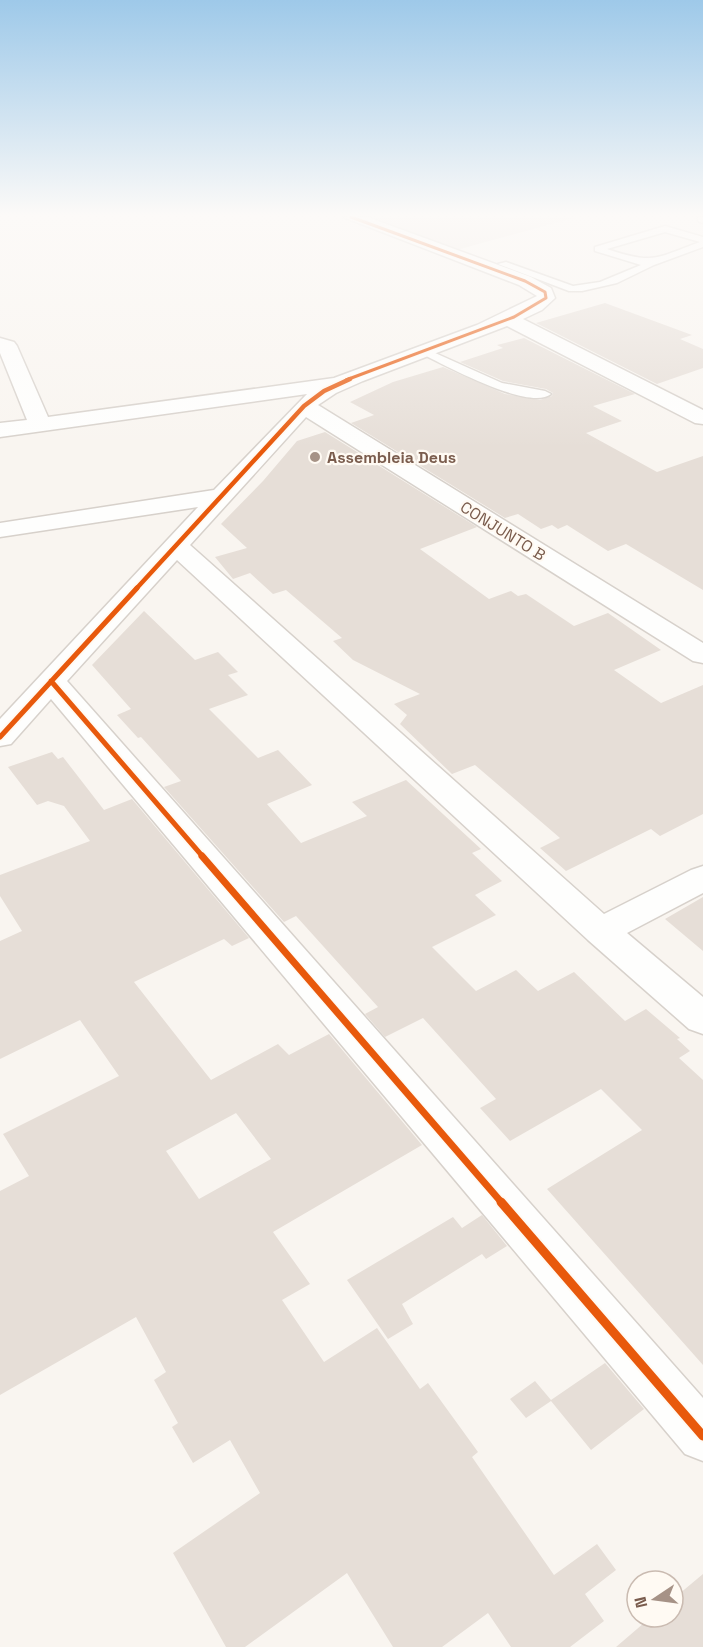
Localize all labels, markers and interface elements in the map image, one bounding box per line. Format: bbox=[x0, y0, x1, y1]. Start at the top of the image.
place label: Assembleia Deus bbox=[327, 447, 456, 468]
marker: Assembleia Deus bbox=[308, 450, 322, 464]
street label: CONJUNTO B bbox=[456, 496, 550, 566]
north arrow bbox=[625, 1569, 685, 1629]
text: N bbox=[629, 1595, 652, 1610]

